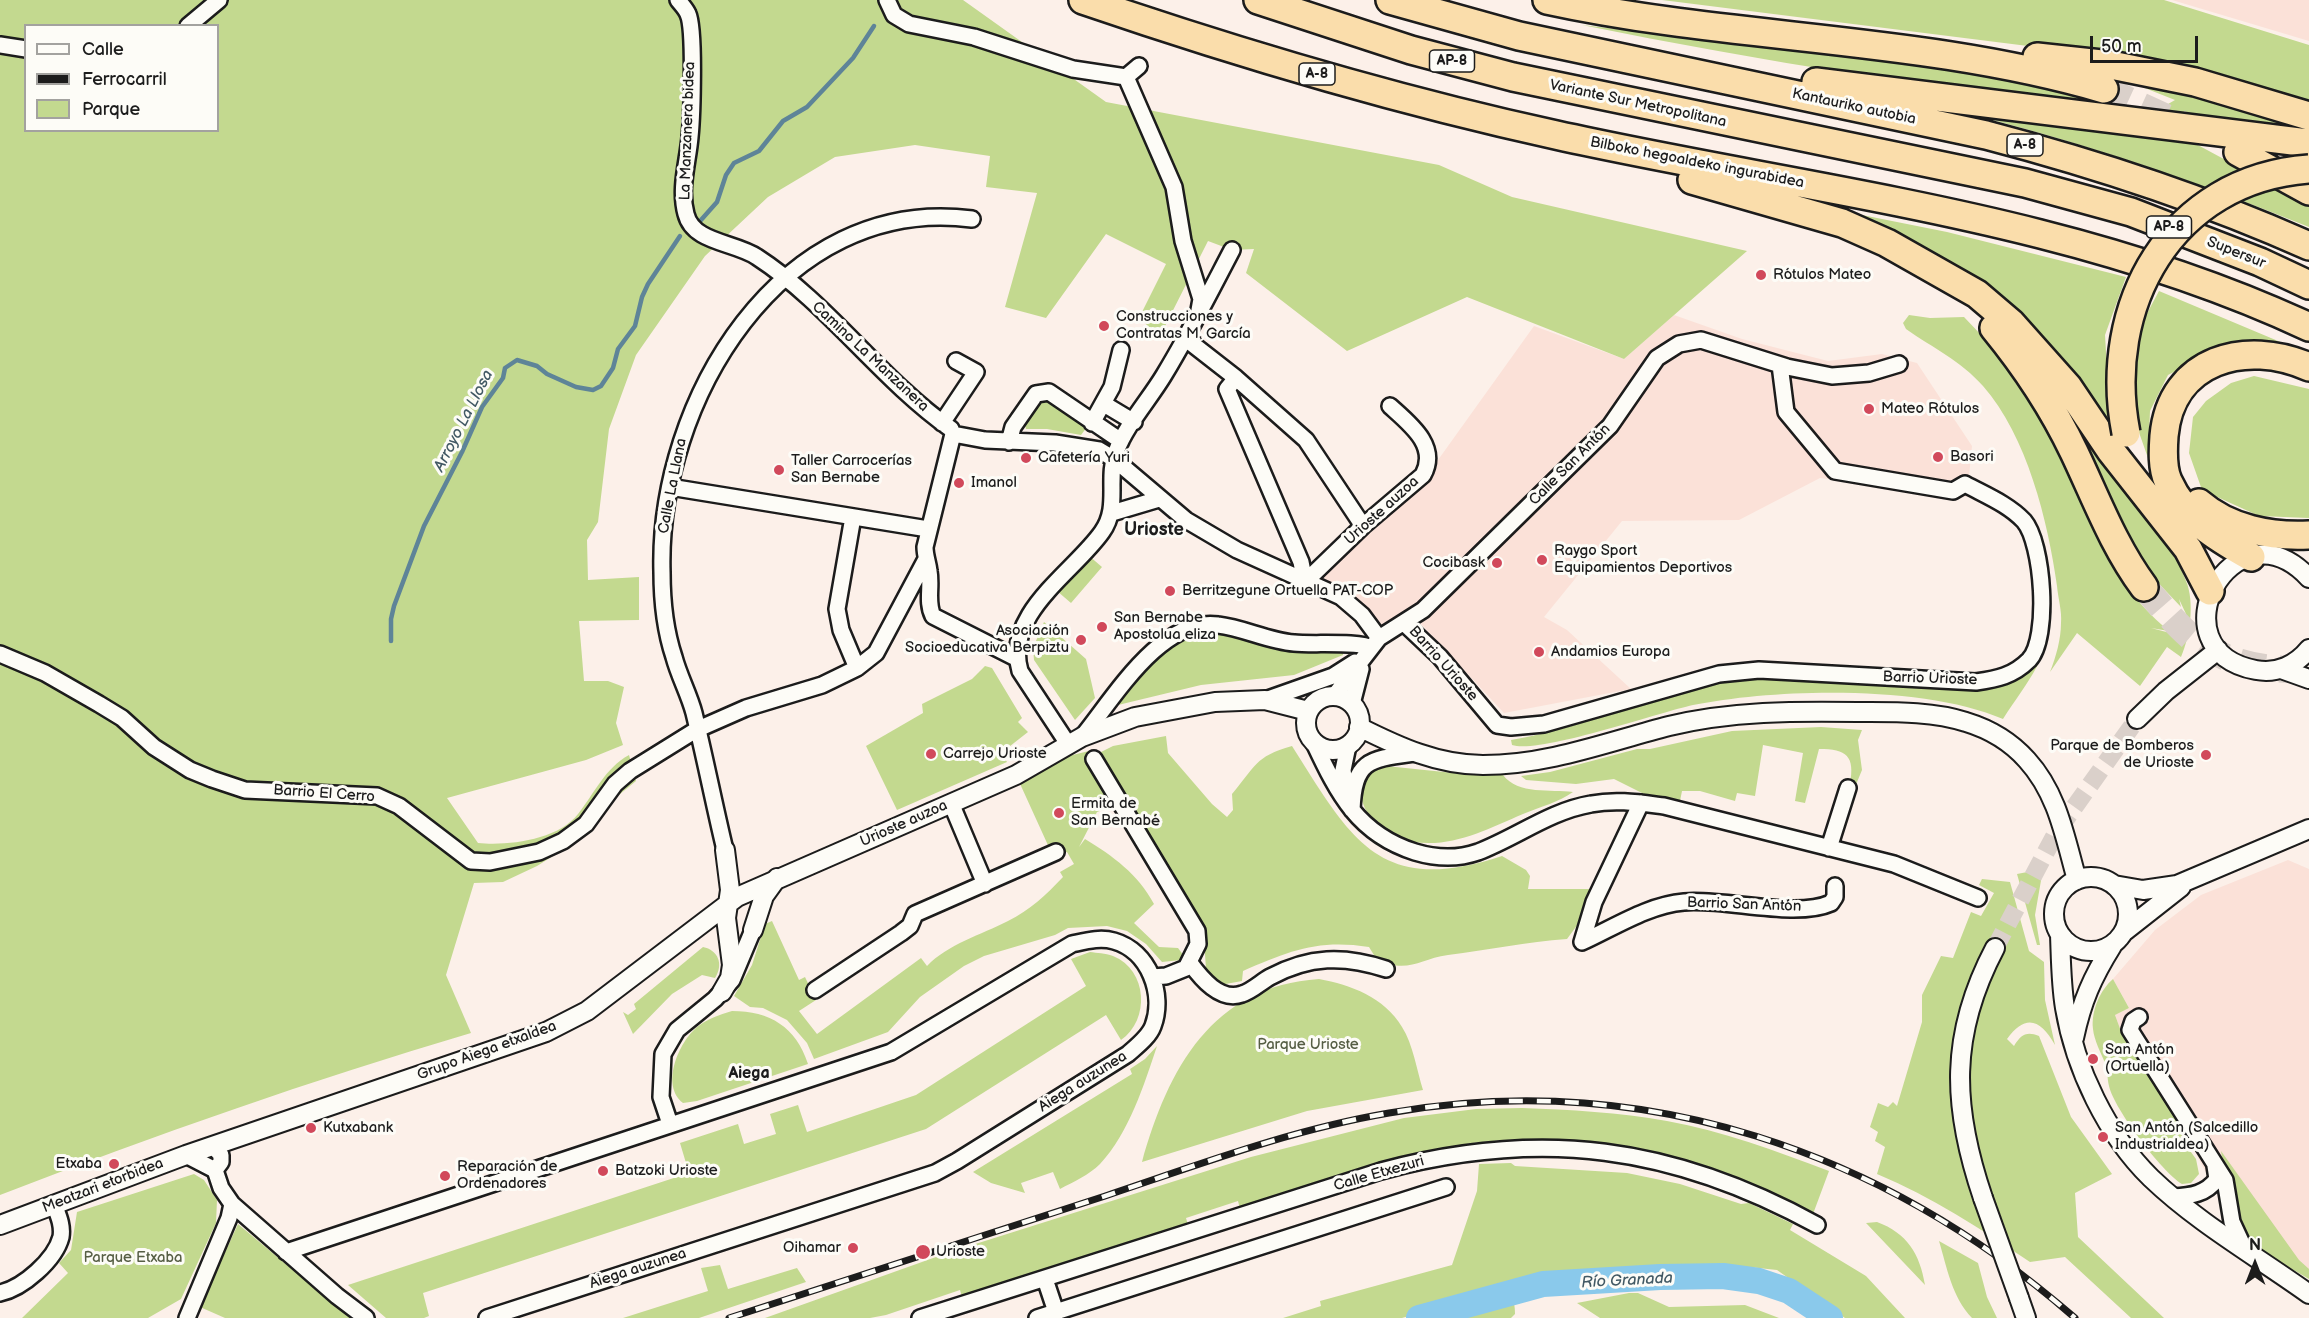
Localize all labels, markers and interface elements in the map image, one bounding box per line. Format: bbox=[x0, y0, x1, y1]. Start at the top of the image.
legend bbox=[24, 24, 219, 132]
scale bar bbox=[2093, 24, 2201, 62]
text: 50 m bbox=[2101, 36, 2142, 57]
text: Calle bbox=[82, 39, 124, 60]
road number: AP-8 bbox=[1430, 50, 1474, 72]
street label: La Manzanera bidea bbox=[677, 61, 699, 201]
road number: A-8 bbox=[1299, 63, 1335, 85]
text: Ferrocarril bbox=[82, 69, 167, 90]
street label: Variante Sur Metropolitana bbox=[1548, 76, 1728, 132]
street label: Kantauriko autobia bbox=[1790, 85, 1918, 129]
text: Parque bbox=[82, 99, 140, 120]
street label: Bilboko hegoaldeko ingurabidea bbox=[1589, 133, 1805, 193]
road number: A-8 bbox=[2007, 134, 2043, 156]
road number: AP-8 bbox=[2146, 216, 2192, 238]
street label: Supersur bbox=[2204, 233, 2268, 273]
place label: Rótulos Mateo bbox=[1773, 266, 1871, 284]
marker: Rótulos Mateo bbox=[1754, 268, 1768, 282]
street label: Camino La Manzanera bbox=[808, 298, 932, 416]
place label: Construcciones y Contratas M. García bbox=[1116, 308, 1251, 343]
marker: Construcciones y Contratas M. García bbox=[1097, 319, 1111, 333]
water label: Arroyo La Llosa bbox=[430, 367, 498, 475]
place label: Mateo Rótulos bbox=[1881, 400, 1979, 418]
marker: Mateo Rótulos bbox=[1862, 402, 1876, 416]
street label: Calle San Antón bbox=[1526, 421, 1614, 509]
street label: Calle La Llana bbox=[655, 437, 691, 535]
place label: Basori bbox=[1950, 448, 1994, 466]
place label: Cafetería Yuri bbox=[1038, 449, 1130, 467]
marker: Basori bbox=[1931, 450, 1945, 464]
marker: Cafetería Yuri bbox=[1019, 451, 1033, 465]
place label: Taller Carrocerías San Bernabe bbox=[791, 452, 912, 487]
marker: Taller Carrocerías San Bernabe bbox=[772, 463, 786, 477]
street label: Urioste auzoa bbox=[1341, 473, 1423, 549]
place label: Imanol bbox=[971, 474, 1017, 492]
marker: Imanol bbox=[952, 476, 966, 490]
district label: Urioste bbox=[1124, 519, 1184, 541]
place label: Raygo Sport Equipamientos Deportivos bbox=[1554, 542, 1732, 577]
marker: Raygo Sport Equipamientos Deportivos bbox=[1535, 553, 1549, 567]
place label: Cocibask bbox=[1423, 554, 1485, 572]
marker: Cocibask bbox=[1490, 556, 1504, 570]
place label: Berritzegune Ortuella PAT-COP bbox=[1182, 582, 1393, 600]
marker: Berritzegune Ortuella PAT-COP bbox=[1163, 584, 1177, 598]
place label: San Bernabe Apostolua eliza bbox=[1114, 609, 1216, 644]
marker: San Bernabe Apostolua eliza bbox=[1095, 620, 1109, 634]
place label: Asociación Socioeducativa Berpiztu bbox=[905, 622, 1069, 657]
street label: Barrio Urioste bbox=[1405, 623, 1481, 705]
marker: Asociación Socioeducativa Berpiztu bbox=[1074, 633, 1088, 647]
place label: Andamios Europa bbox=[1551, 643, 1670, 661]
marker: Andamios Europa bbox=[1532, 645, 1546, 659]
street label: Barrio Urioste bbox=[1882, 668, 1978, 690]
place label: Parque de Bomberos de Urioste bbox=[2050, 737, 2194, 772]
place label: Carrejo Urioste bbox=[943, 745, 1047, 763]
marker: Carrejo Urioste bbox=[924, 747, 938, 761]
marker: Parque de Bomberos de Urioste bbox=[2199, 748, 2213, 762]
street label: Barrio El Cerro bbox=[273, 781, 375, 807]
place label: Ermita de San Bernabé bbox=[1071, 795, 1160, 830]
street label: Urioste auzoa bbox=[857, 797, 951, 851]
marker: Ermita de San Bernabé bbox=[1052, 806, 1066, 820]
street label: Barrio San Antón bbox=[1686, 894, 1802, 916]
street label: Grupo Aiega etxaldea bbox=[415, 1017, 559, 1085]
park label: Parque Urioste bbox=[1257, 1036, 1359, 1054]
place label: San Antón (Ortuella) bbox=[2105, 1041, 2174, 1076]
street label: Aiega auzunea bbox=[1035, 1048, 1131, 1116]
marker: San Antón (Ortuella) bbox=[2086, 1052, 2100, 1066]
district label: Aiega bbox=[728, 1064, 770, 1084]
place label: Kutxabank bbox=[323, 1119, 393, 1137]
place label: San Antón (Salcedillo Industrialdea) bbox=[2115, 1119, 2258, 1154]
marker: Kutxabank bbox=[304, 1121, 318, 1135]
marker: San Antón (Salcedillo Industrialdea) bbox=[2096, 1130, 2110, 1144]
street label: Calle Etxezuri bbox=[1332, 1153, 1426, 1195]
street label: Meatzari etorbidea bbox=[40, 1155, 166, 1217]
place label: Etxaba bbox=[56, 1155, 102, 1173]
marker: Etxaba bbox=[107, 1157, 121, 1171]
place label: Reparación de Ordenadores bbox=[457, 1158, 557, 1193]
place label: Batzoki Urioste bbox=[615, 1162, 718, 1180]
marker: Batzoki Urioste bbox=[596, 1164, 610, 1178]
marker: Reparación de Ordenadores bbox=[438, 1169, 452, 1183]
north arrow bbox=[2225, 1234, 2285, 1294]
text: N bbox=[2249, 1236, 2261, 1255]
place label: Oihamar bbox=[783, 1239, 841, 1257]
marker: Oihamar bbox=[846, 1241, 860, 1255]
marker: Urioste bbox=[914, 1243, 932, 1261]
place label: Urioste bbox=[936, 1243, 985, 1261]
street label: Aiega auzunea bbox=[587, 1245, 689, 1293]
park label: Parque Etxaba bbox=[84, 1249, 182, 1267]
water label: Río Granada bbox=[1581, 1269, 1673, 1293]

